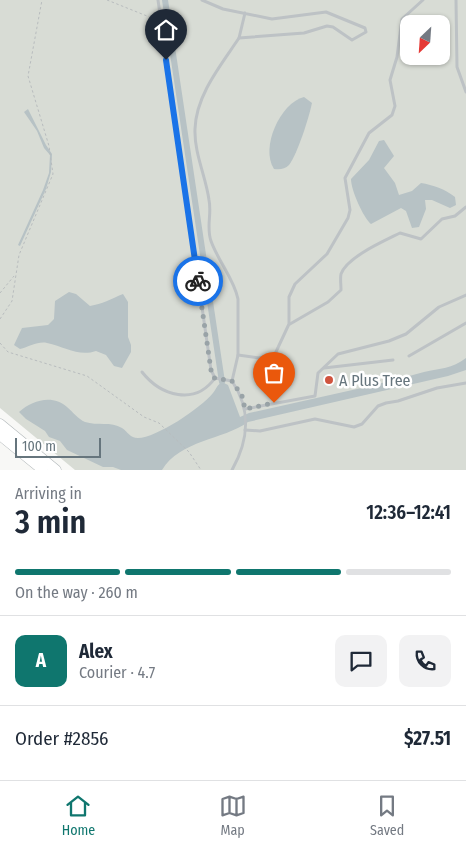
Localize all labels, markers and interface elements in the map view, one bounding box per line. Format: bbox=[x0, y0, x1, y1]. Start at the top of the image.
pin bbox=[145, 9, 187, 60]
north arrow bbox=[400, 15, 450, 65]
map controls bbox=[400, 15, 450, 65]
icon: home bbox=[152, 16, 180, 44]
courier bbox=[173, 256, 223, 306]
icon: bike bbox=[184, 267, 212, 295]
pin bbox=[253, 352, 295, 403]
icon: bag bbox=[260, 359, 288, 387]
place label: A Plus Tree bbox=[339, 371, 411, 390]
marker: A Plus Tree bbox=[323, 374, 335, 386]
scale bar bbox=[15, 435, 101, 458]
text: 100 m bbox=[22, 438, 56, 455]
text: Arriving in bbox=[15, 484, 82, 503]
text: 12:36–12:41 bbox=[366, 501, 451, 524]
text: 3 min bbox=[15, 503, 86, 541]
text: On the way · 260 m bbox=[15, 583, 138, 602]
button: chat bbox=[335, 635, 387, 687]
button: phone bbox=[399, 635, 451, 687]
text: Alex bbox=[79, 640, 113, 663]
text: A bbox=[36, 649, 46, 672]
text: Courier · 4.7 bbox=[79, 663, 155, 682]
text: Order #2856 bbox=[15, 727, 109, 750]
text: $27.51 bbox=[404, 727, 451, 750]
tab: Home bbox=[62, 792, 95, 839]
tab: Map bbox=[219, 792, 247, 839]
tab: Saved bbox=[370, 792, 404, 839]

